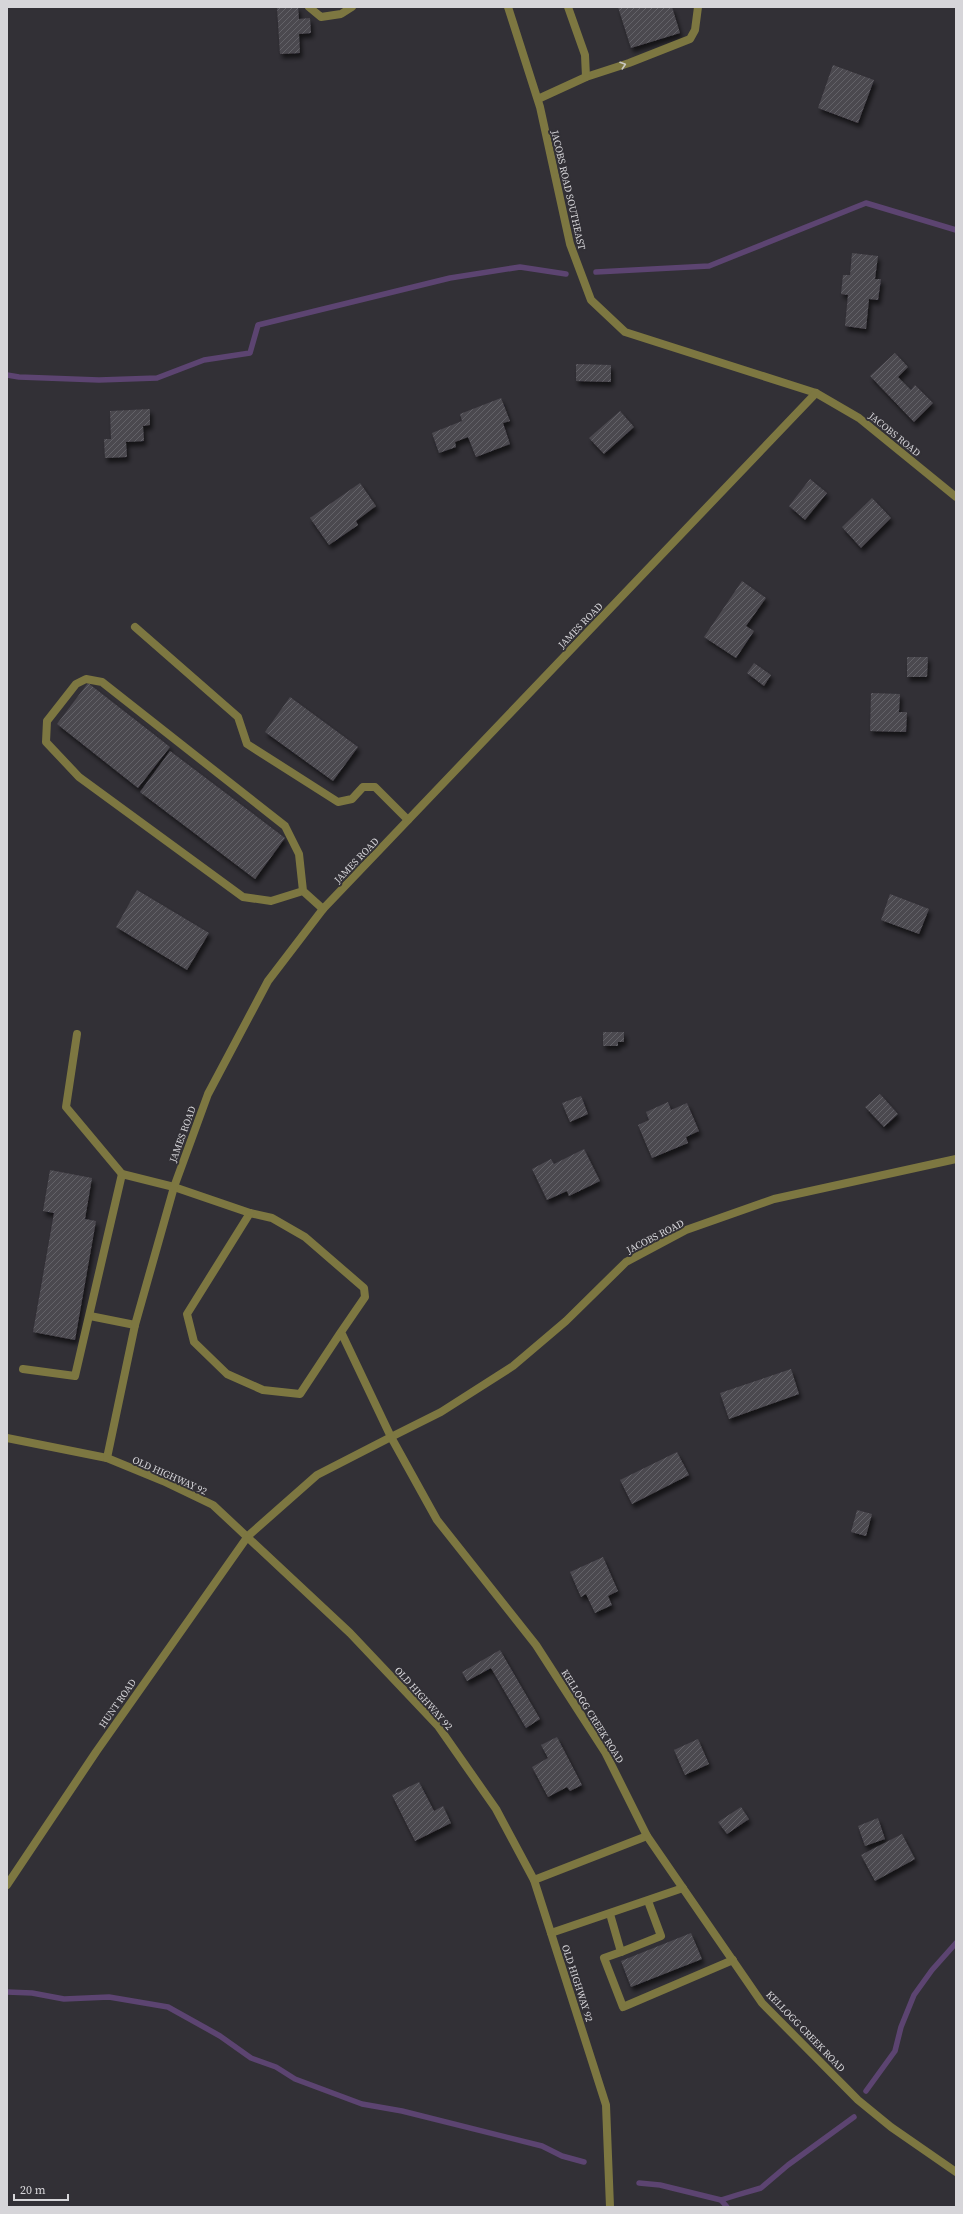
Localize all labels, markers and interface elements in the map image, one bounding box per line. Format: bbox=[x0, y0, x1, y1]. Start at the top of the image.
one-way arrow bbox=[619, 61, 626, 70]
street label: JACOBS ROAD SOUTHEAST bbox=[548, 128, 589, 251]
street label: JACOBS ROAD bbox=[865, 409, 923, 459]
street label: JAMES ROAD bbox=[554, 600, 606, 652]
street label: JAMES ROAD bbox=[330, 835, 382, 887]
street label: JAMES ROAD bbox=[166, 1104, 199, 1165]
street label: JACOBS ROAD bbox=[623, 1216, 686, 1257]
street label: OLD HIGHWAY 92 bbox=[130, 1453, 209, 1498]
street label: OLD HIGHWAY 92 bbox=[392, 1664, 455, 1733]
street label: KELLOGG CREEK ROAD bbox=[558, 1667, 627, 1765]
street label: HUNT ROAD bbox=[96, 1676, 139, 1730]
street label: OLD HIGHWAY 92 bbox=[559, 1943, 596, 2024]
street label: KELLOGG CREEK ROAD bbox=[763, 1988, 848, 2075]
scale bar bbox=[14, 2176, 68, 2202]
text: 20 m bbox=[20, 2182, 46, 2198]

